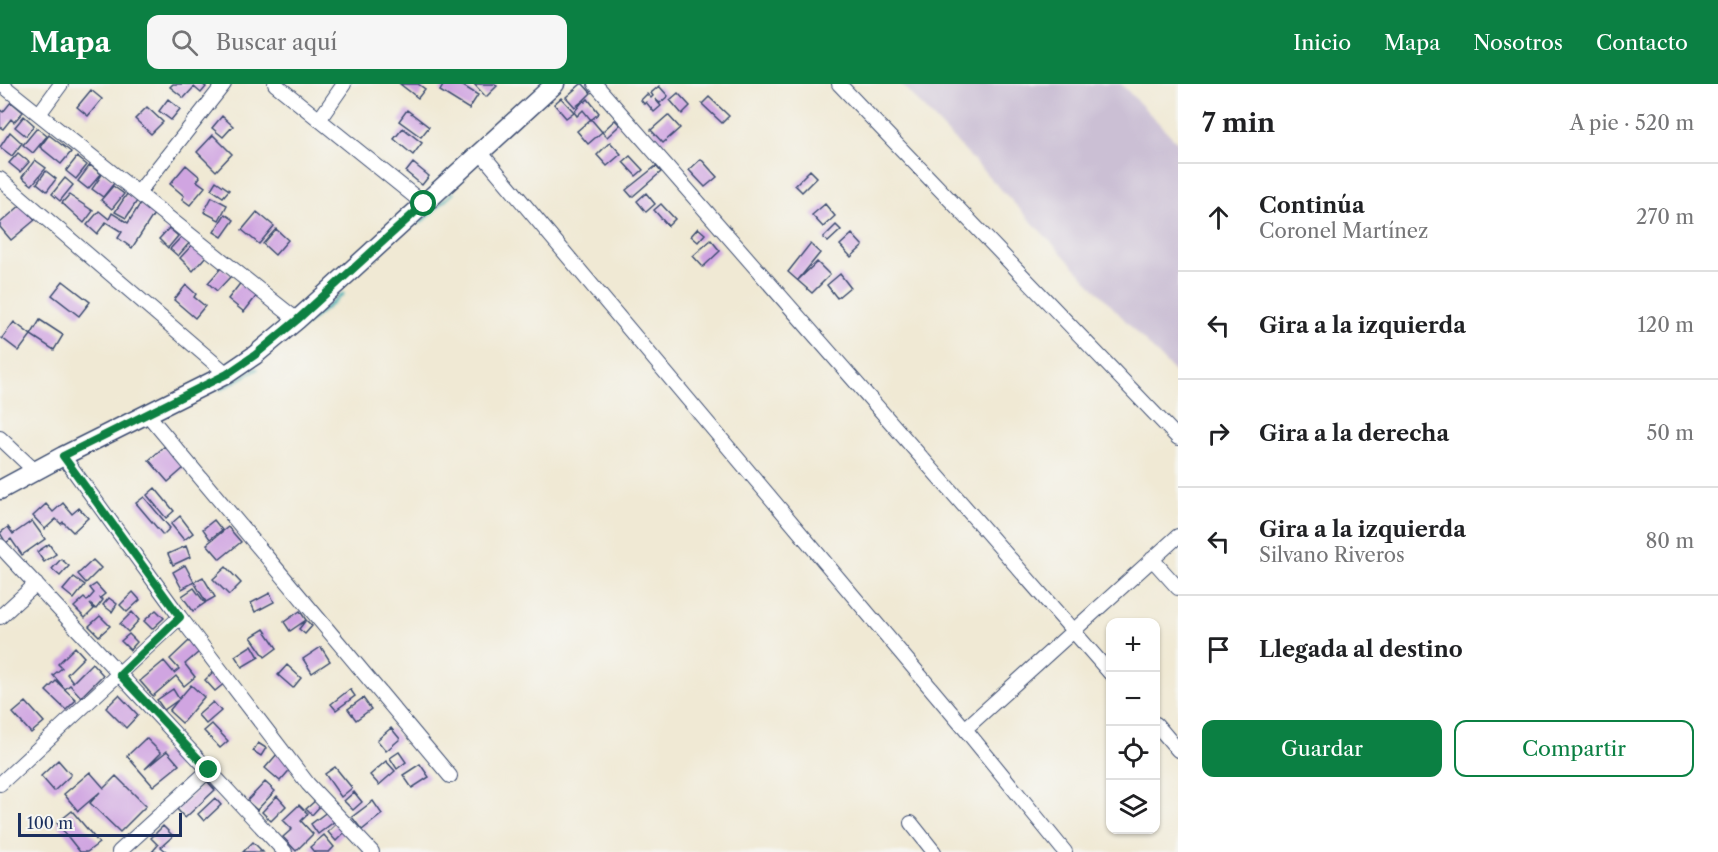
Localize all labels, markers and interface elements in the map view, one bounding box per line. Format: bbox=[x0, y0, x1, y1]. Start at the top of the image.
search box bbox=[147, 15, 567, 69]
text: Mapa bbox=[30, 25, 111, 59]
icon: search bbox=[168, 26, 201, 59]
text: Buscar aquí bbox=[216, 29, 337, 56]
text: Inicio bbox=[1293, 30, 1351, 55]
text: Mapa bbox=[1384, 30, 1440, 55]
text: Nosotros bbox=[1473, 30, 1563, 55]
text: Contacto bbox=[1596, 30, 1688, 55]
text: 7 min bbox=[1202, 107, 1275, 139]
text: A pie · 520 m bbox=[1570, 111, 1694, 135]
route start bbox=[410, 190, 436, 216]
text: Continúa bbox=[1259, 192, 1365, 219]
icon: ahead bbox=[1202, 201, 1235, 234]
text: 270 m bbox=[1636, 205, 1694, 229]
text: Coronel Martínez bbox=[1259, 219, 1428, 243]
icon: left bbox=[1202, 309, 1235, 342]
text: Gira a la izquierda bbox=[1259, 312, 1466, 339]
text: 120 m bbox=[1637, 313, 1694, 337]
icon: right bbox=[1202, 417, 1235, 450]
text: Gira a la derecha bbox=[1259, 420, 1449, 447]
text: 50 m bbox=[1647, 421, 1694, 445]
text: Gira a la izquierda bbox=[1259, 516, 1466, 543]
icon: left bbox=[1202, 525, 1235, 558]
text: 80 m bbox=[1646, 529, 1694, 553]
text: Silvano Riveros bbox=[1259, 543, 1405, 567]
map controls bbox=[1106, 618, 1160, 834]
button: + bbox=[1106, 618, 1160, 672]
icon: arrive bbox=[1202, 633, 1235, 666]
text: Llegada al destino bbox=[1259, 636, 1463, 663]
button: − bbox=[1106, 672, 1160, 726]
button: Guardar bbox=[1202, 720, 1442, 777]
button: Compartir bbox=[1454, 720, 1694, 777]
button: locate bbox=[1106, 726, 1160, 780]
route end bbox=[195, 756, 221, 782]
button: layers bbox=[1106, 780, 1160, 834]
scale bar bbox=[18, 810, 182, 838]
text: 100 m bbox=[27, 813, 73, 833]

